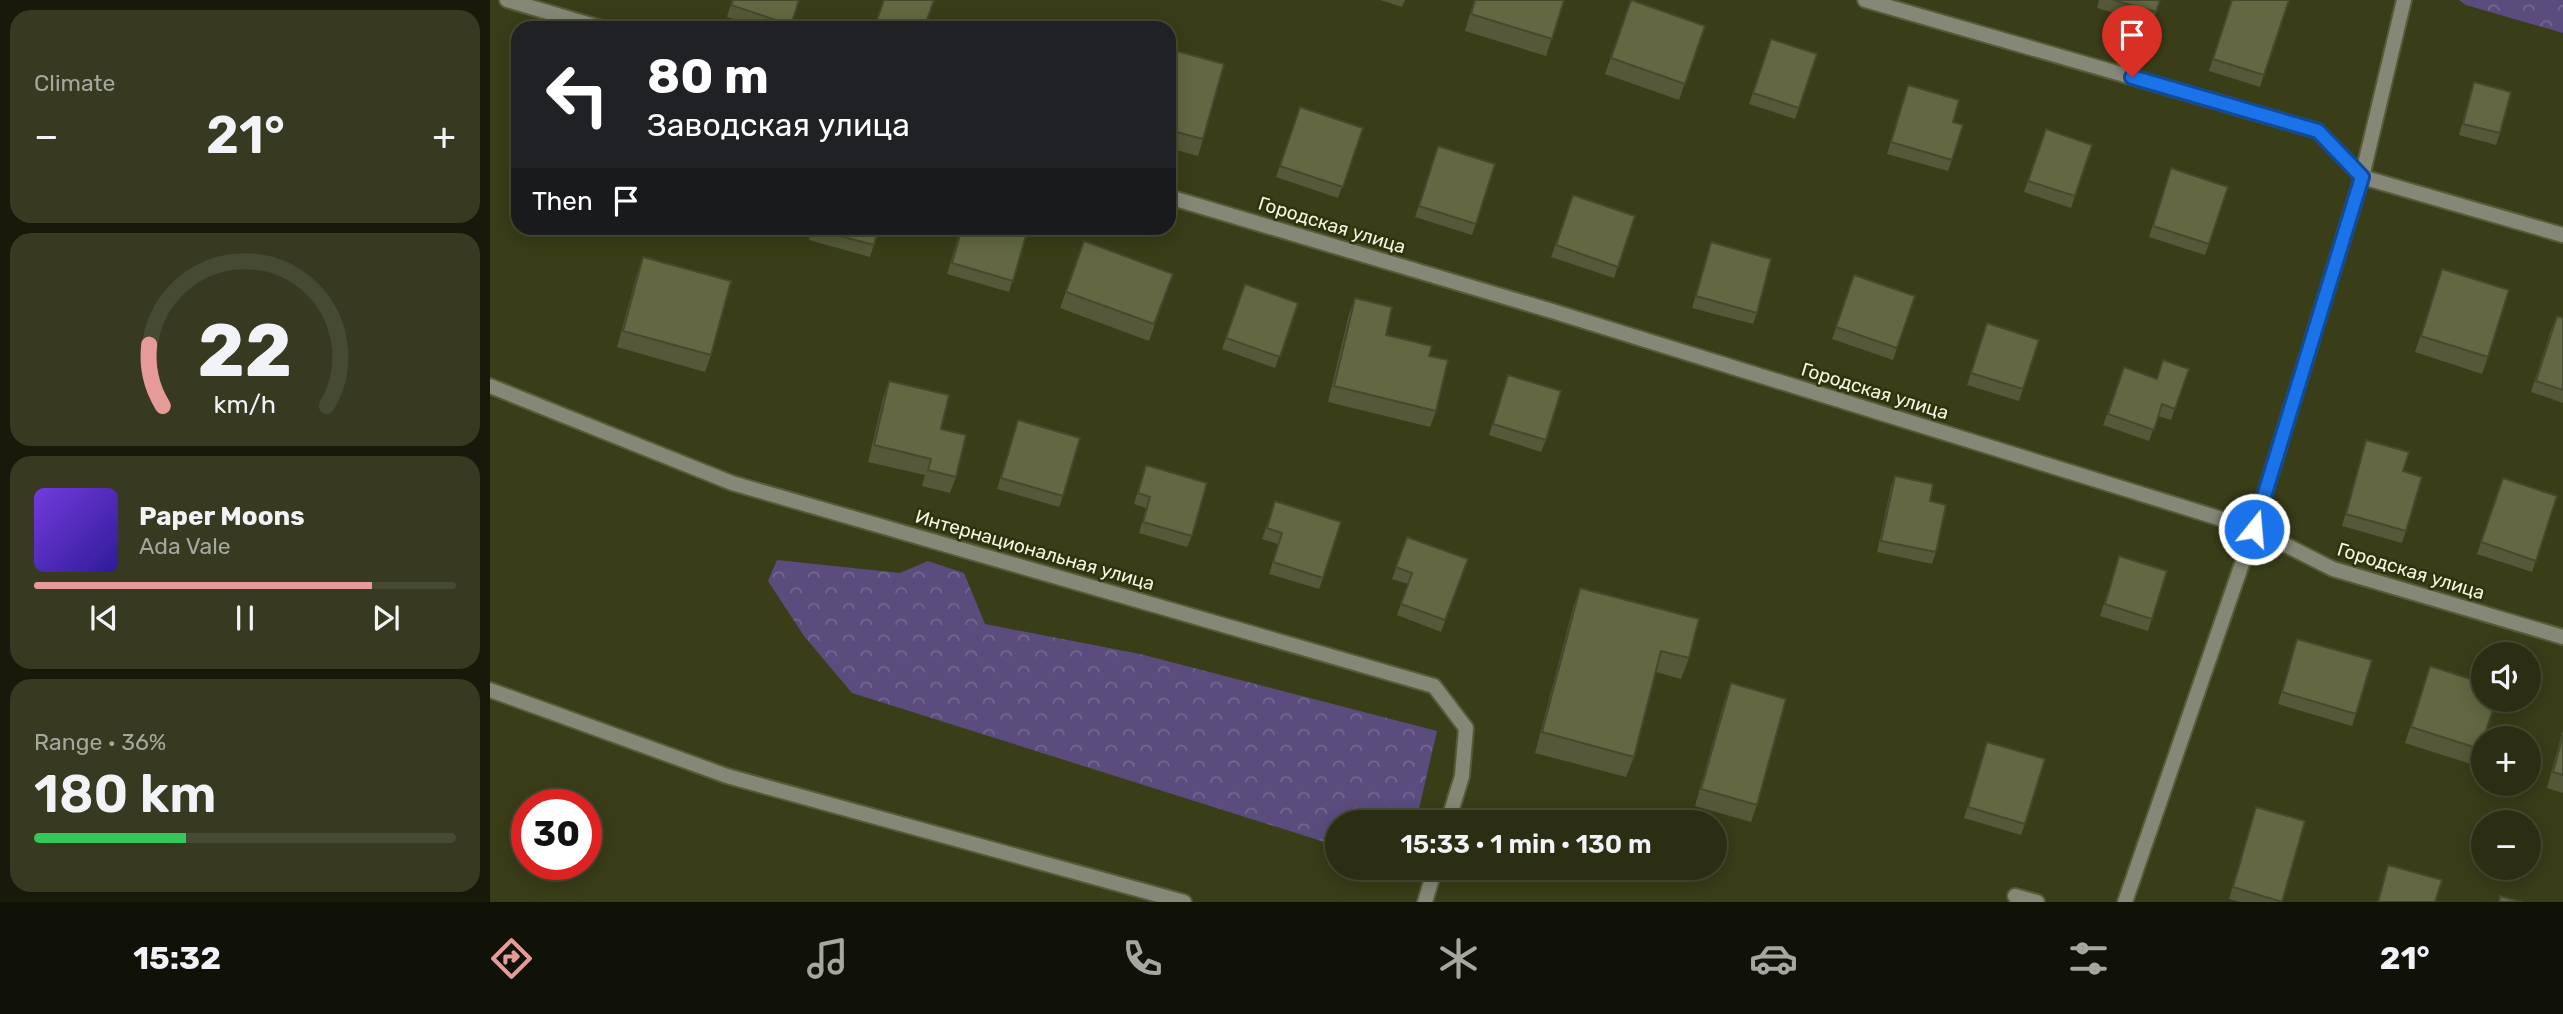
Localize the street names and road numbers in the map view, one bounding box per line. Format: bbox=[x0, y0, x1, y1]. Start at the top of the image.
street label: Городская улица bbox=[1256, 192, 1408, 258]
street label: Городская улица bbox=[1799, 358, 1951, 424]
street label: Интернациональная улица bbox=[913, 505, 1157, 595]
street label: Городская улица bbox=[2335, 538, 2487, 604]

